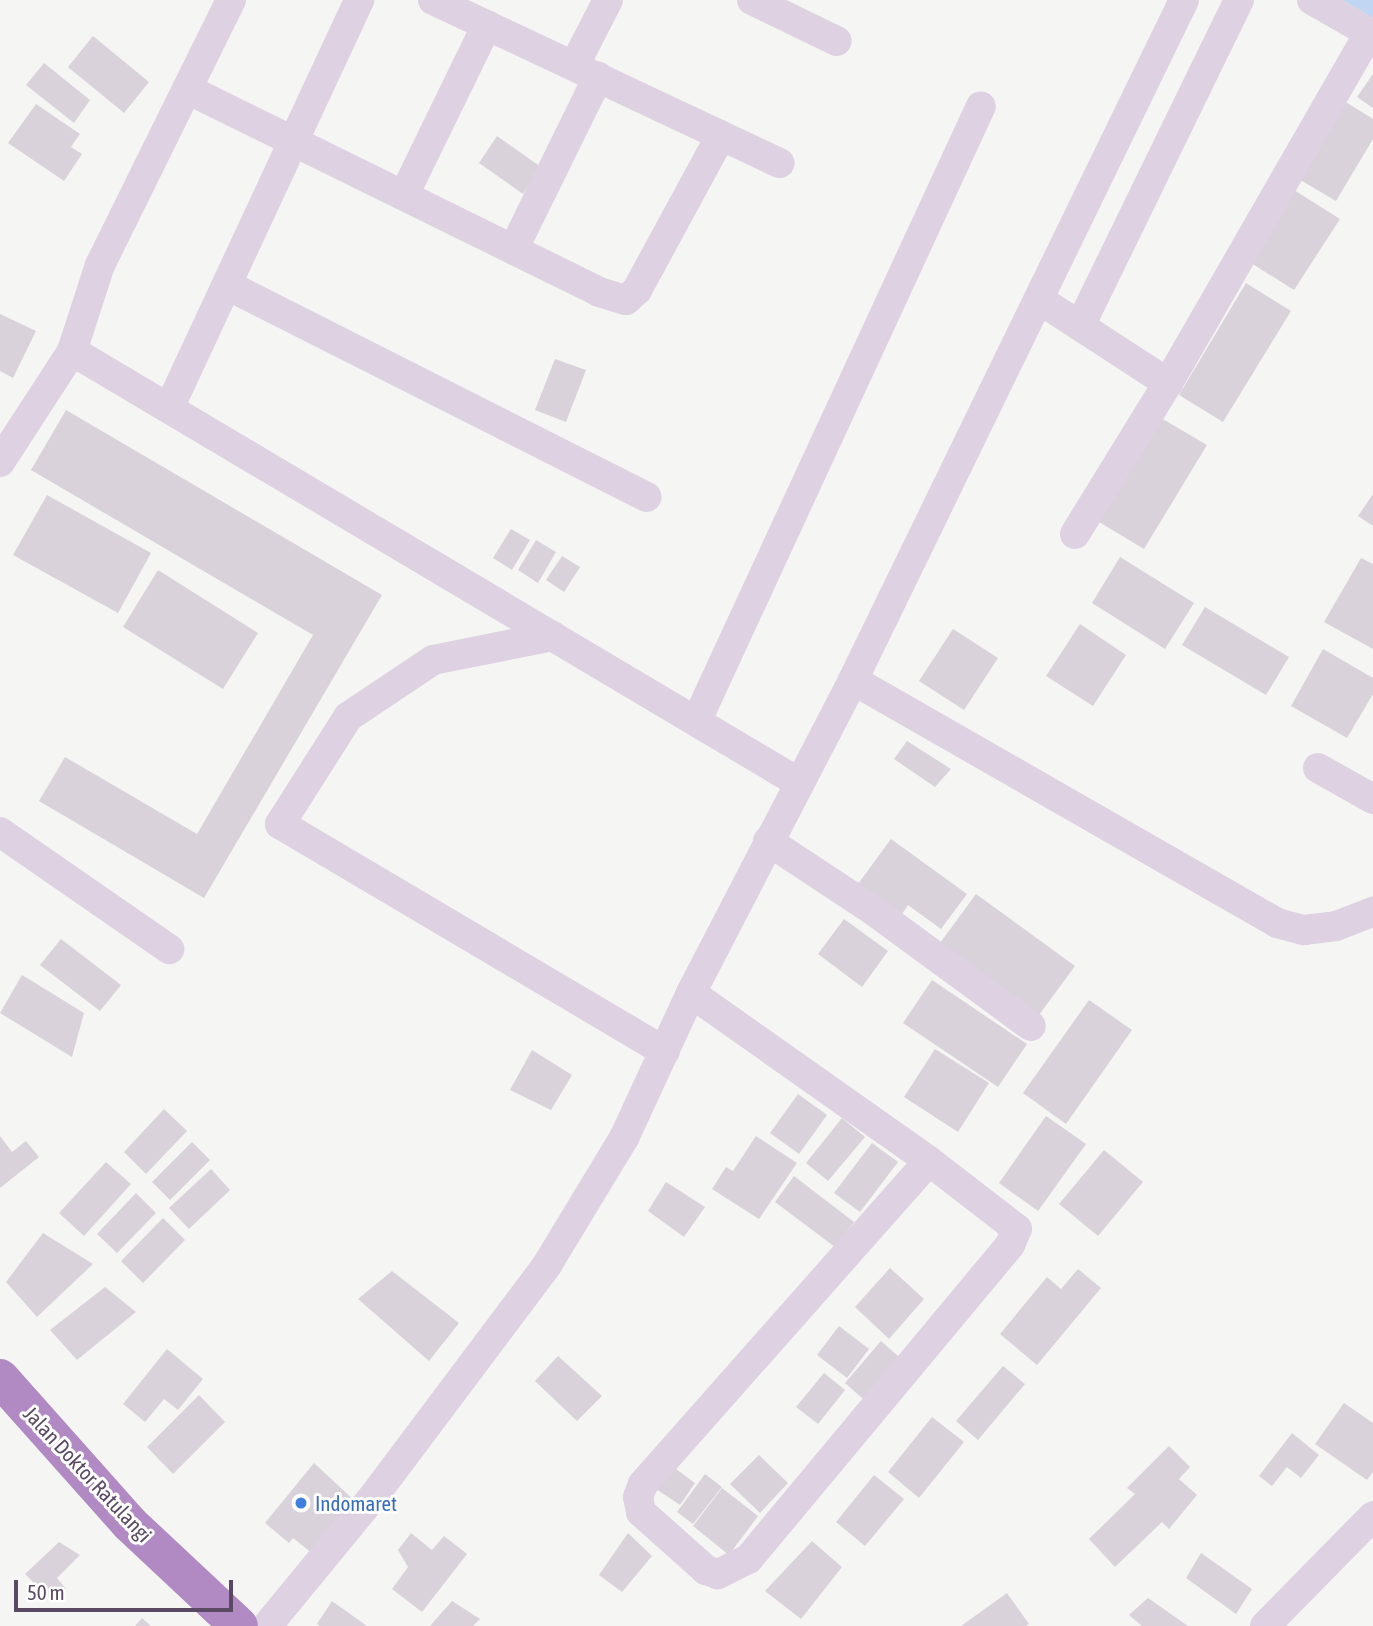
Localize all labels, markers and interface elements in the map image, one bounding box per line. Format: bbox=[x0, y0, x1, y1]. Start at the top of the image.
street label: Jalan Doktor Ratulangi bbox=[19, 1401, 157, 1547]
place label: Indomaret bbox=[315, 1490, 397, 1516]
marker: Indomaret bbox=[293, 1495, 309, 1511]
scale bar bbox=[18, 1566, 236, 1610]
text: 50 m bbox=[27, 1580, 65, 1604]

